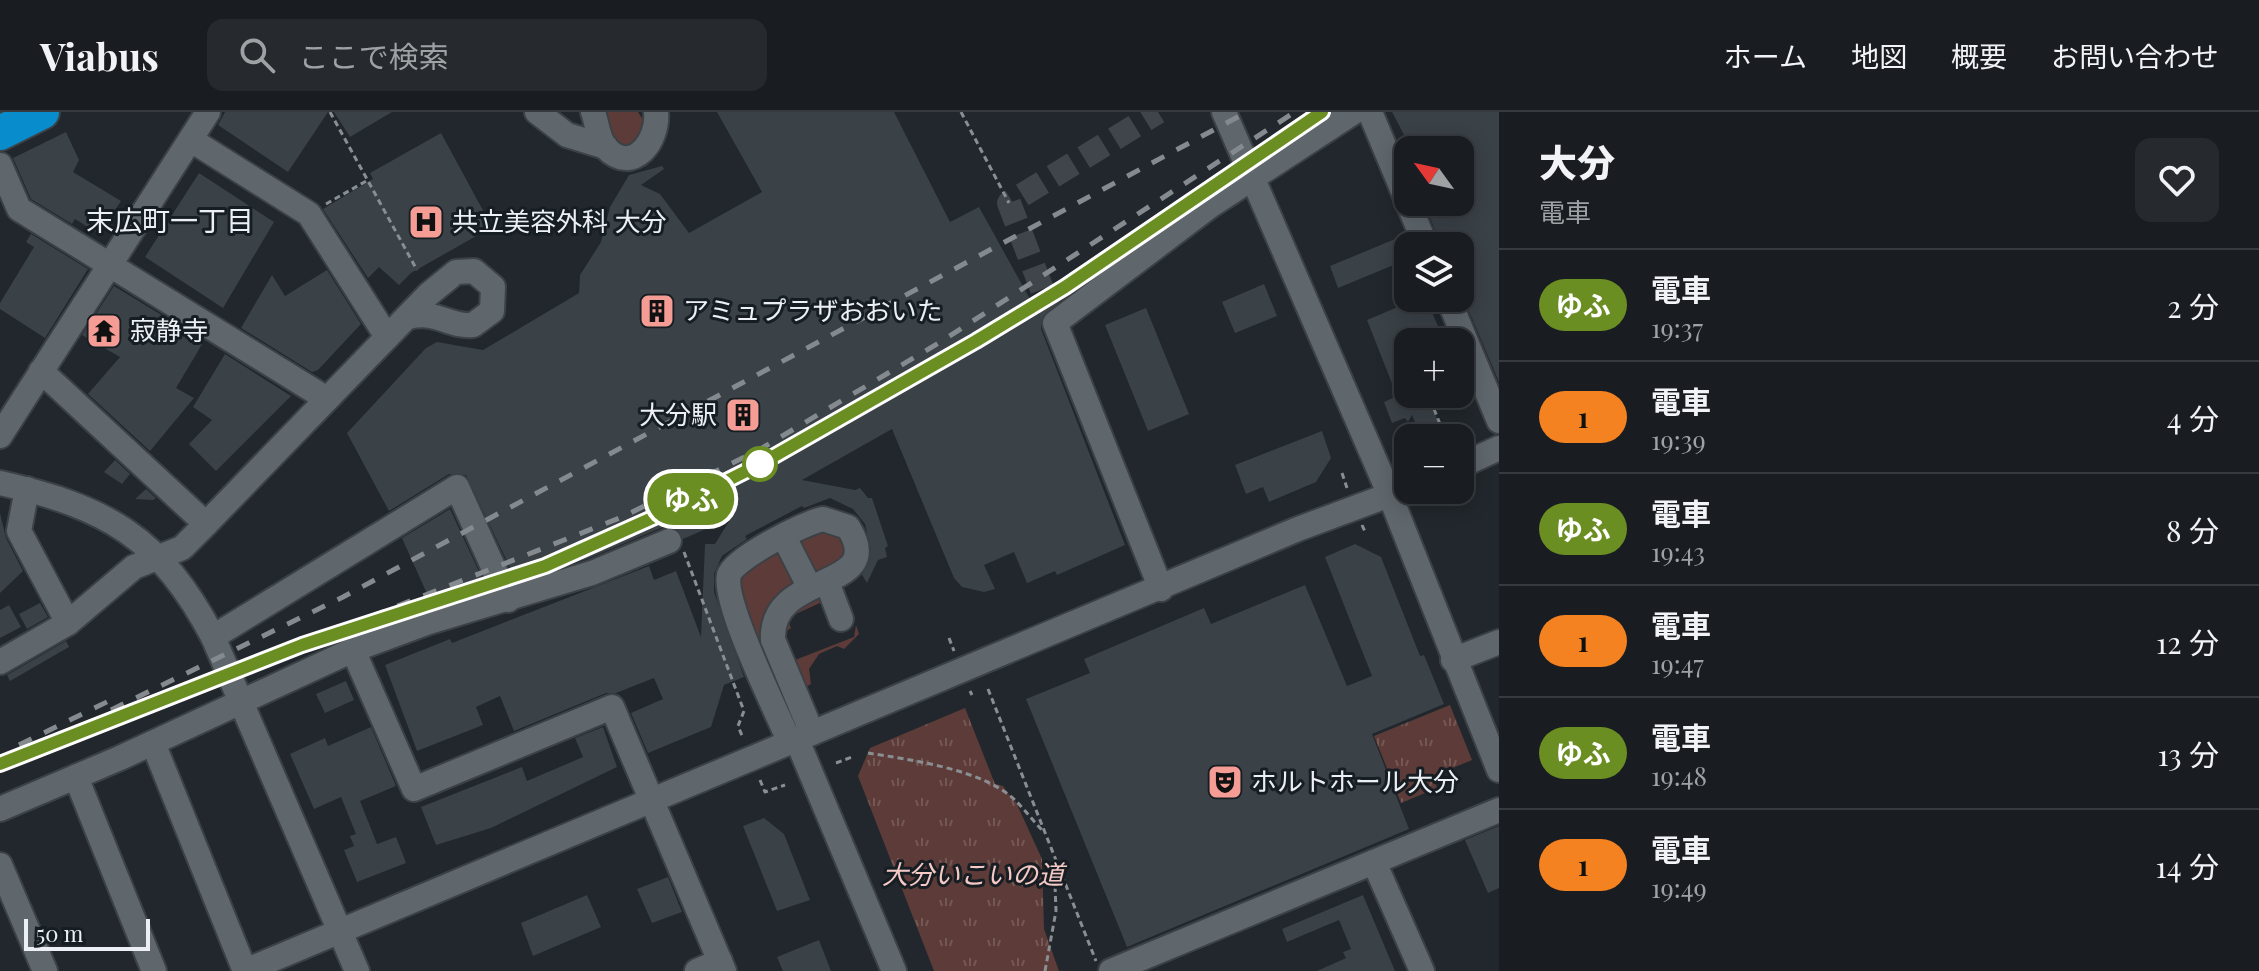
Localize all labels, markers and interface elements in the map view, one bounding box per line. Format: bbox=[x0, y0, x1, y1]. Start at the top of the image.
search box bbox=[207, 19, 767, 91]
text: Viabus bbox=[40, 30, 159, 81]
icon: search bbox=[235, 33, 279, 77]
text: ここで検索 bbox=[299, 36, 449, 76]
text: ホーム bbox=[1724, 37, 1807, 74]
text: 地図 bbox=[1851, 37, 1907, 74]
text: 概要 bbox=[1951, 37, 2007, 74]
text: お問い合わせ bbox=[2051, 37, 2219, 74]
north arrow bbox=[1394, 136, 1474, 216]
map controls bbox=[1394, 136, 1474, 504]
text: 大分 bbox=[1539, 136, 1615, 187]
button: heart bbox=[2135, 138, 2219, 222]
text: 電車 bbox=[1539, 194, 1591, 229]
district label: 末広町一丁目 bbox=[86, 201, 254, 238]
hospital icon: 共立美容外科 大分 bbox=[407, 203, 445, 241]
place label: 共立美容外科 大分 bbox=[452, 203, 666, 238]
button: layers bbox=[1394, 232, 1474, 312]
text: 電車 bbox=[1651, 269, 1711, 309]
text: ゆふ bbox=[1555, 286, 1611, 323]
text: 2 分 bbox=[2167, 286, 2219, 326]
building icon: アミュプラザおおいた bbox=[638, 292, 676, 330]
place label: アミュプラザおおいた bbox=[683, 292, 942, 327]
text: 19:37 bbox=[1651, 310, 1703, 345]
temple icon: 寂静寺 bbox=[85, 312, 123, 350]
place label: 寂静寺 bbox=[130, 312, 208, 347]
button: + bbox=[1394, 328, 1474, 408]
text: 電車 bbox=[1651, 381, 1711, 421]
place label: 大分駅 bbox=[639, 396, 717, 431]
building icon: 大分駅 bbox=[724, 396, 762, 434]
text: 1 bbox=[1578, 398, 1588, 435]
text: 4 分 bbox=[2167, 398, 2219, 438]
text: 19:39 bbox=[1651, 422, 1706, 457]
button: − bbox=[1394, 424, 1474, 504]
unlabelled marker bbox=[743, 447, 777, 481]
line badge: ゆふ bbox=[655, 473, 727, 525]
text: ゆふ bbox=[663, 480, 719, 517]
text: 電車 bbox=[1651, 493, 1711, 533]
text: ゆふ bbox=[1555, 510, 1611, 547]
text: 8 分 bbox=[2166, 510, 2219, 550]
text: 19:43 bbox=[1651, 534, 1705, 569]
text: 電車 bbox=[1651, 605, 1711, 645]
text: 1 bbox=[1578, 622, 1588, 659]
text: 12 分 bbox=[2156, 622, 2219, 662]
text: 19:47 bbox=[1651, 646, 1704, 681]
text: 電車 bbox=[1651, 717, 1711, 757]
text: ゆふ bbox=[1555, 734, 1611, 771]
text: 13 分 bbox=[2157, 734, 2219, 774]
text: 19:48 bbox=[1651, 758, 1707, 793]
theatre icon: ホルトホール大分 bbox=[1206, 763, 1244, 801]
place label: ホルトホール大分 bbox=[1251, 763, 1459, 798]
text: 電車 bbox=[1651, 829, 1711, 869]
text: 1 bbox=[1578, 846, 1588, 883]
text: 14 分 bbox=[2156, 846, 2219, 886]
park label: 大分いこいの道 bbox=[882, 856, 1068, 891]
text: 19:49 bbox=[1651, 870, 1707, 905]
scale bar bbox=[24, 915, 150, 951]
text: 50 m bbox=[36, 918, 83, 948]

